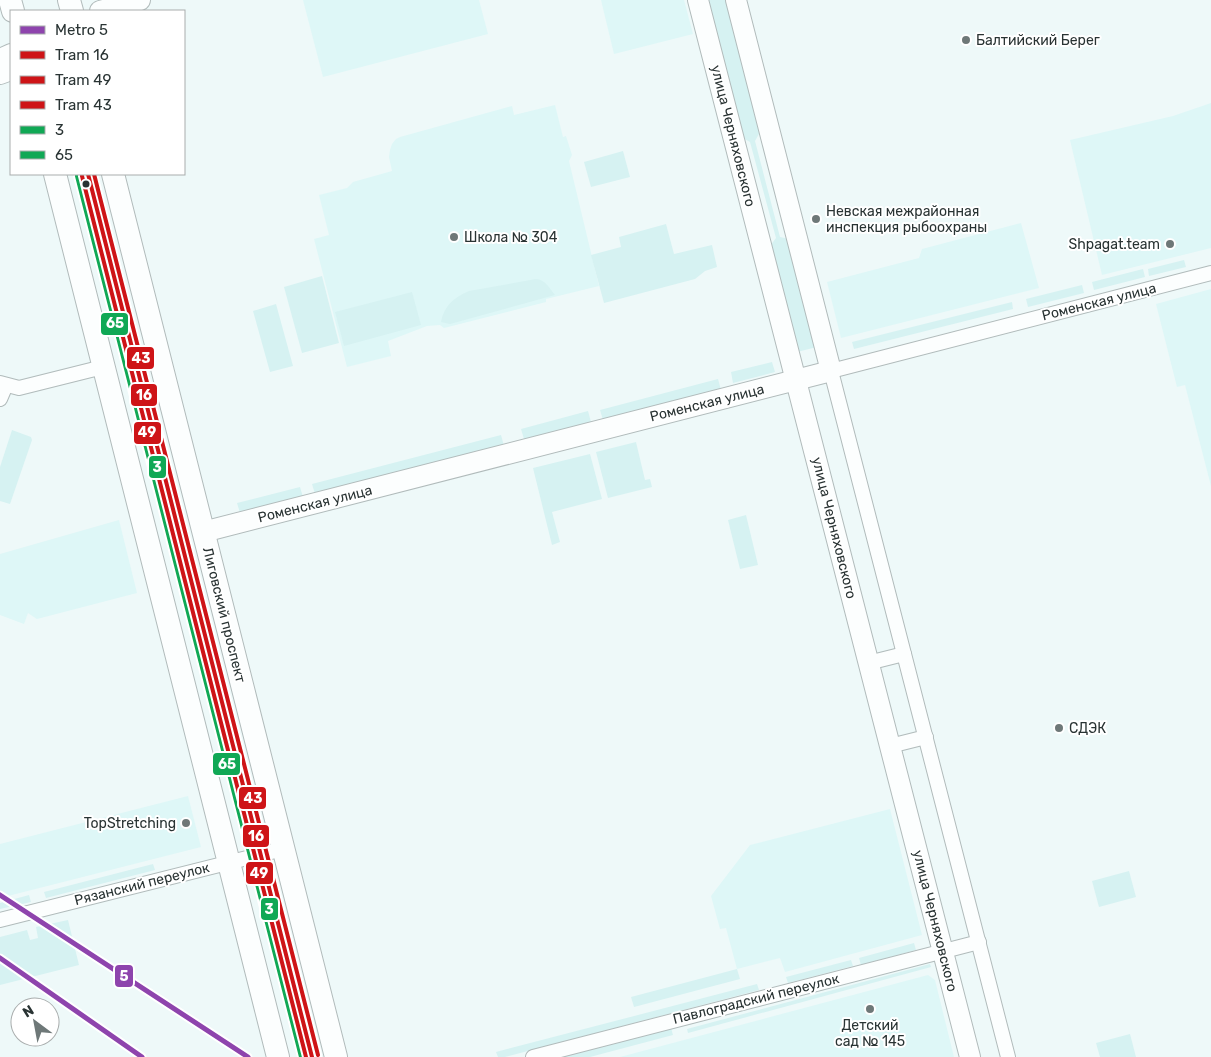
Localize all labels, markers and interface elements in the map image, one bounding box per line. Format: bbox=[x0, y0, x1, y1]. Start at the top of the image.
legend bbox=[10, 10, 185, 175]
text: Metro 5 bbox=[55, 21, 108, 39]
place label: Балтийский Берег bbox=[976, 32, 1100, 49]
marker: Балтийский Берег bbox=[960, 34, 972, 46]
text: Tram 16 bbox=[55, 46, 109, 64]
street label: улица Черняховского bbox=[707, 63, 759, 209]
text: Tram 49 bbox=[55, 71, 112, 89]
text: Tram 43 bbox=[55, 96, 112, 114]
text: 3 bbox=[55, 121, 64, 139]
text: 65 bbox=[55, 146, 73, 164]
unlabelled marker bbox=[81, 179, 91, 189]
place label: Невская межрайонная инспекция рыбоохраны bbox=[826, 203, 987, 236]
marker: Невская межрайонная инспекция рыбоохраны bbox=[810, 213, 822, 225]
place label: Школа № 304 bbox=[464, 229, 558, 246]
marker: Школа № 304 bbox=[448, 231, 460, 243]
place label: Shpagat.team bbox=[1069, 236, 1160, 253]
marker: Shpagat.team bbox=[1164, 238, 1176, 250]
street label: Роменская улица bbox=[1040, 280, 1158, 324]
line badge: 65 bbox=[100, 312, 129, 336]
text: 65 bbox=[106, 315, 124, 332]
line badge: 43 bbox=[126, 346, 155, 370]
text: 43 bbox=[132, 350, 150, 367]
street label: Роменская улица bbox=[648, 381, 766, 425]
line badge: 16 bbox=[130, 383, 158, 407]
text: 16 bbox=[136, 387, 152, 404]
line badge: 49 bbox=[133, 421, 162, 445]
text: 49 bbox=[138, 424, 156, 441]
line badge: 3 bbox=[148, 455, 167, 479]
street label: улица Черняховского bbox=[808, 455, 860, 601]
text: 3 bbox=[152, 459, 162, 476]
street label: Роменская улица bbox=[256, 482, 374, 526]
street label: Лиговский проспект bbox=[199, 545, 249, 685]
place label: СДЭК bbox=[1069, 720, 1106, 737]
marker: СДЭК bbox=[1053, 722, 1065, 734]
line badge: 65 bbox=[212, 752, 241, 776]
text: 65 bbox=[218, 756, 236, 773]
line badge: 43 bbox=[238, 786, 267, 810]
text: 43 bbox=[244, 790, 262, 807]
place label: TopStretching bbox=[84, 815, 176, 832]
marker: TopStretching bbox=[180, 817, 192, 829]
line badge: 16 bbox=[242, 824, 270, 848]
text: 16 bbox=[248, 828, 264, 845]
street label: улица Черняховского bbox=[909, 848, 961, 994]
street label: Рязанский переулок bbox=[73, 859, 212, 909]
line badge: 49 bbox=[245, 861, 274, 885]
text: 49 bbox=[250, 865, 268, 882]
line badge: 3 bbox=[260, 897, 279, 921]
text: 3 bbox=[264, 901, 274, 918]
line badge: 5 bbox=[114, 964, 134, 988]
text: 5 bbox=[119, 968, 129, 985]
street label: Павлоградский переулок bbox=[671, 970, 841, 1028]
north arrow bbox=[10, 997, 60, 1047]
text: N bbox=[20, 1002, 37, 1021]
marker: Детский сад № 145 bbox=[864, 1003, 876, 1015]
place label: Детский сад № 145 bbox=[835, 1017, 905, 1050]

